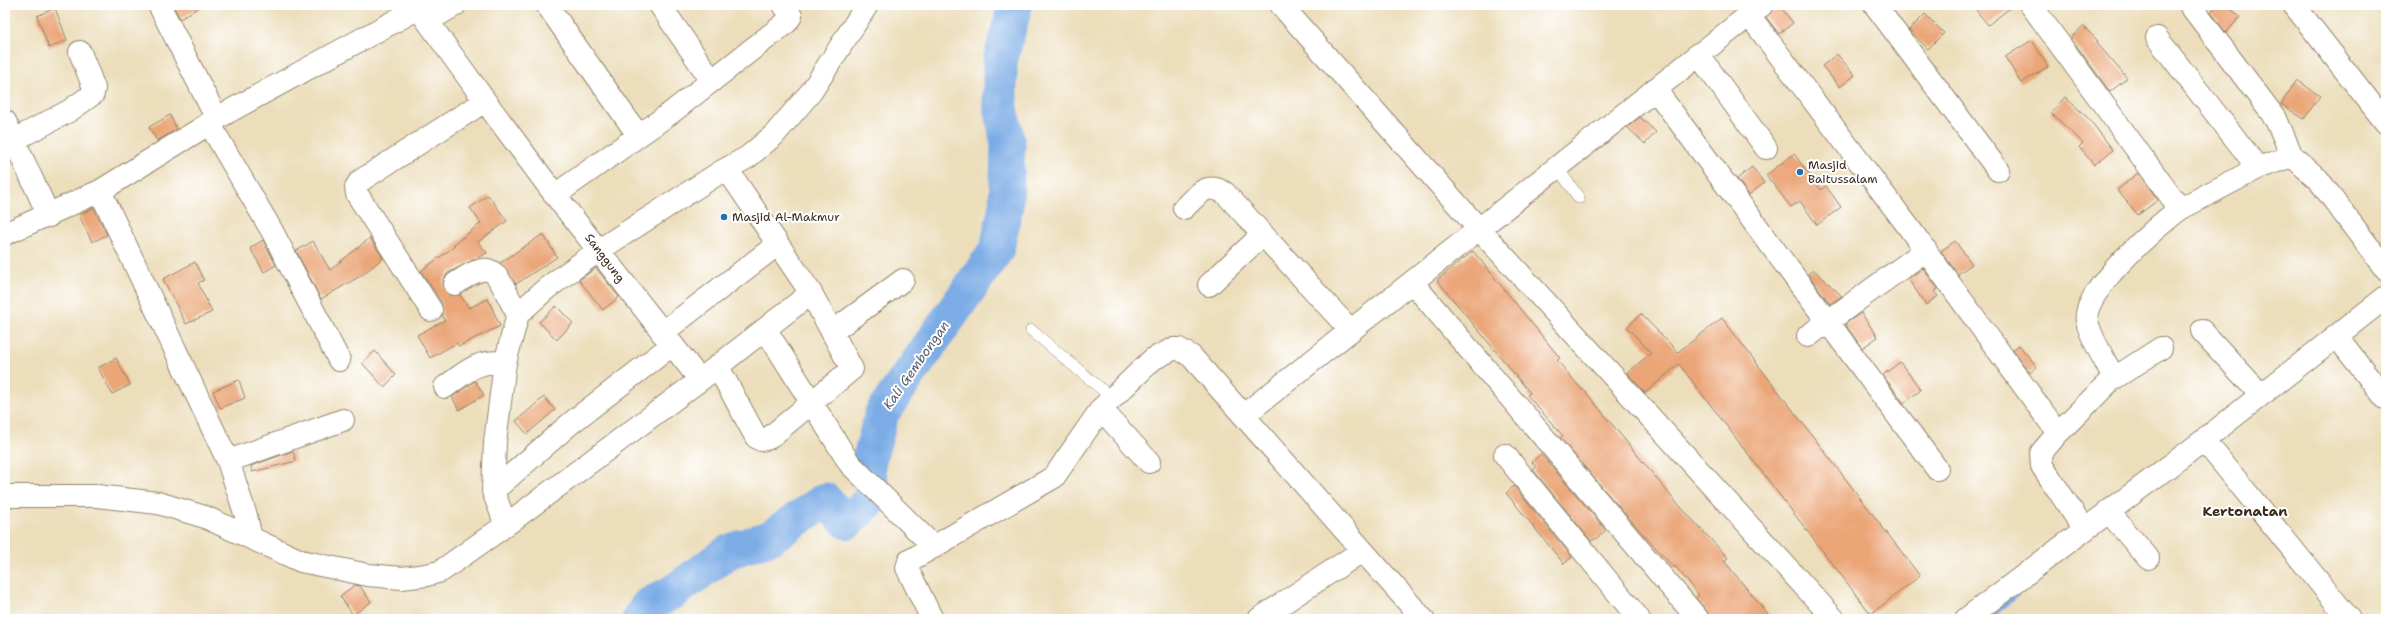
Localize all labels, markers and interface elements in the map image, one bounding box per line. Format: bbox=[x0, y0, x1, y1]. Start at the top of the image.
place label: Masjid Baitussalam bbox=[1808, 157, 1878, 187]
marker: Masjid Baitussalam bbox=[1795, 167, 1805, 177]
place label: Masjid Al-Makmur bbox=[732, 209, 840, 225]
marker: Masjid Al-Makmur bbox=[719, 212, 729, 222]
street label: Sanggung bbox=[581, 230, 629, 286]
water label: Kali Gembongan bbox=[879, 317, 953, 413]
district label: Kertonatan bbox=[2202, 502, 2288, 520]

